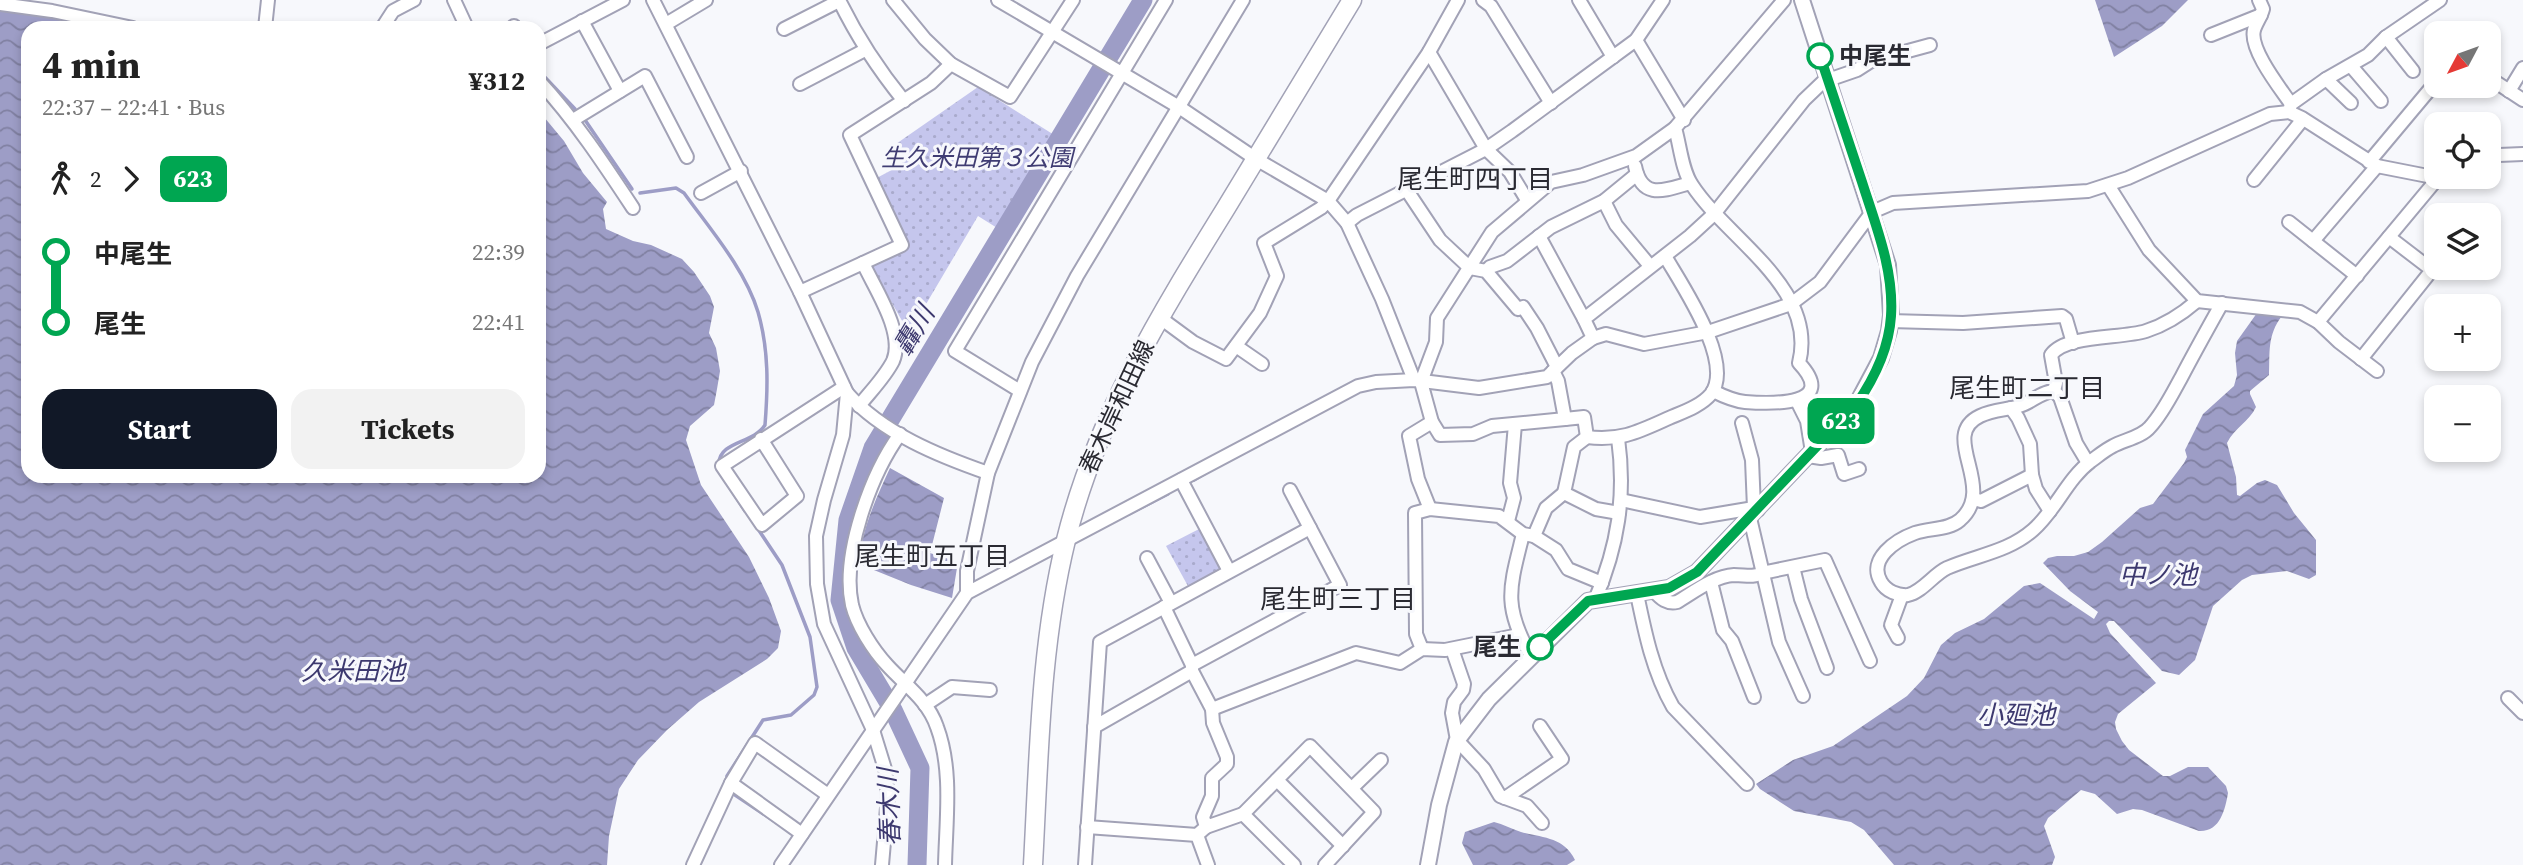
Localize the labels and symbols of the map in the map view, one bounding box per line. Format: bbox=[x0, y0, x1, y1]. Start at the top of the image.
north arrow bbox=[2424, 21, 2501, 98]
place label: 中尾生 bbox=[1839, 39, 1911, 72]
marker: 中尾生 bbox=[1807, 43, 1833, 69]
park label: 生久米田第３公園 bbox=[881, 141, 1076, 174]
district label: 尾生町四丁目 bbox=[1397, 161, 1553, 197]
water label: 轟川 bbox=[885, 296, 944, 362]
street label: 春木岸和田線 bbox=[1071, 335, 1162, 479]
district label: 尾生町二丁目 bbox=[1949, 370, 2105, 406]
line badge: 623 bbox=[1801, 398, 1881, 444]
district label: 尾生町五丁目 bbox=[854, 538, 1010, 574]
water label: 中ノ池 bbox=[2119, 557, 2200, 593]
district label: 尾生町三丁目 bbox=[1260, 581, 1416, 617]
place label: 尾生 bbox=[1473, 630, 1521, 663]
marker: 尾生 bbox=[1527, 634, 1553, 660]
water label: 久米田池 bbox=[301, 653, 408, 689]
water label: 小廻池 bbox=[1977, 697, 2058, 733]
water label: 春木川 bbox=[870, 764, 908, 847]

